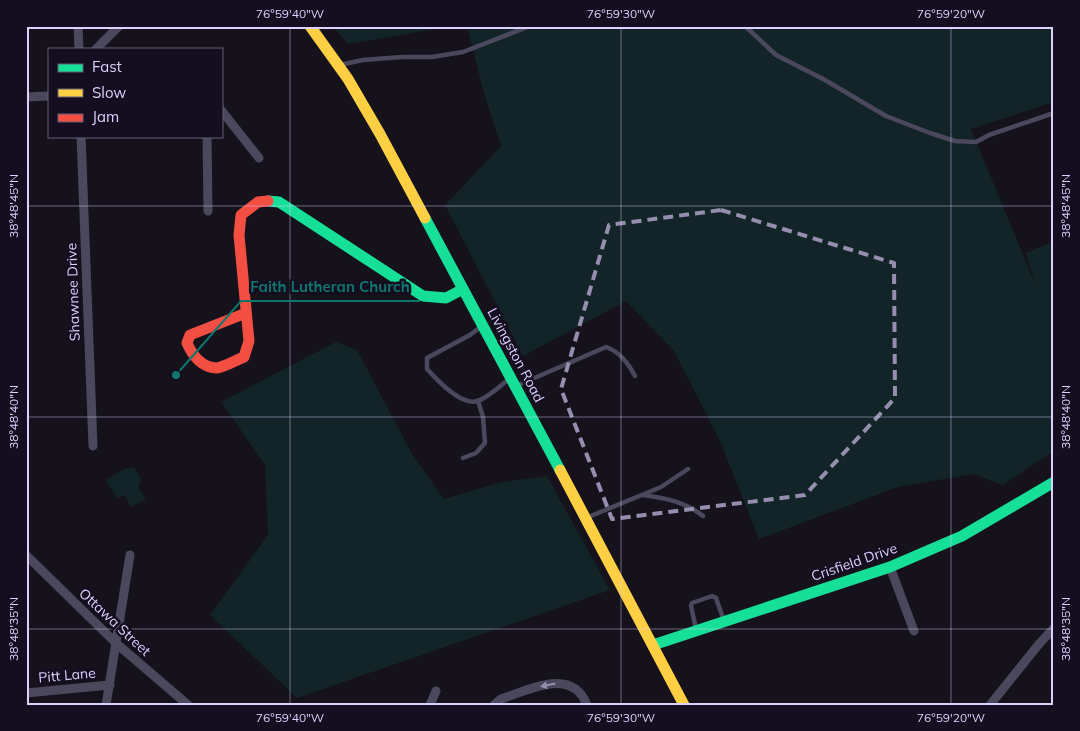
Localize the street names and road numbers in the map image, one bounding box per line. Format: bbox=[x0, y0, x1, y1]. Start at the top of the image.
street label: Shawnee Drive bbox=[62, 243, 84, 341]
street label: Livingston Road bbox=[484, 305, 548, 405]
street label: Crisfield Drive bbox=[809, 539, 899, 585]
street label: Ottawa Street bbox=[75, 584, 155, 660]
street label: Pitt Lane bbox=[38, 664, 96, 686]

